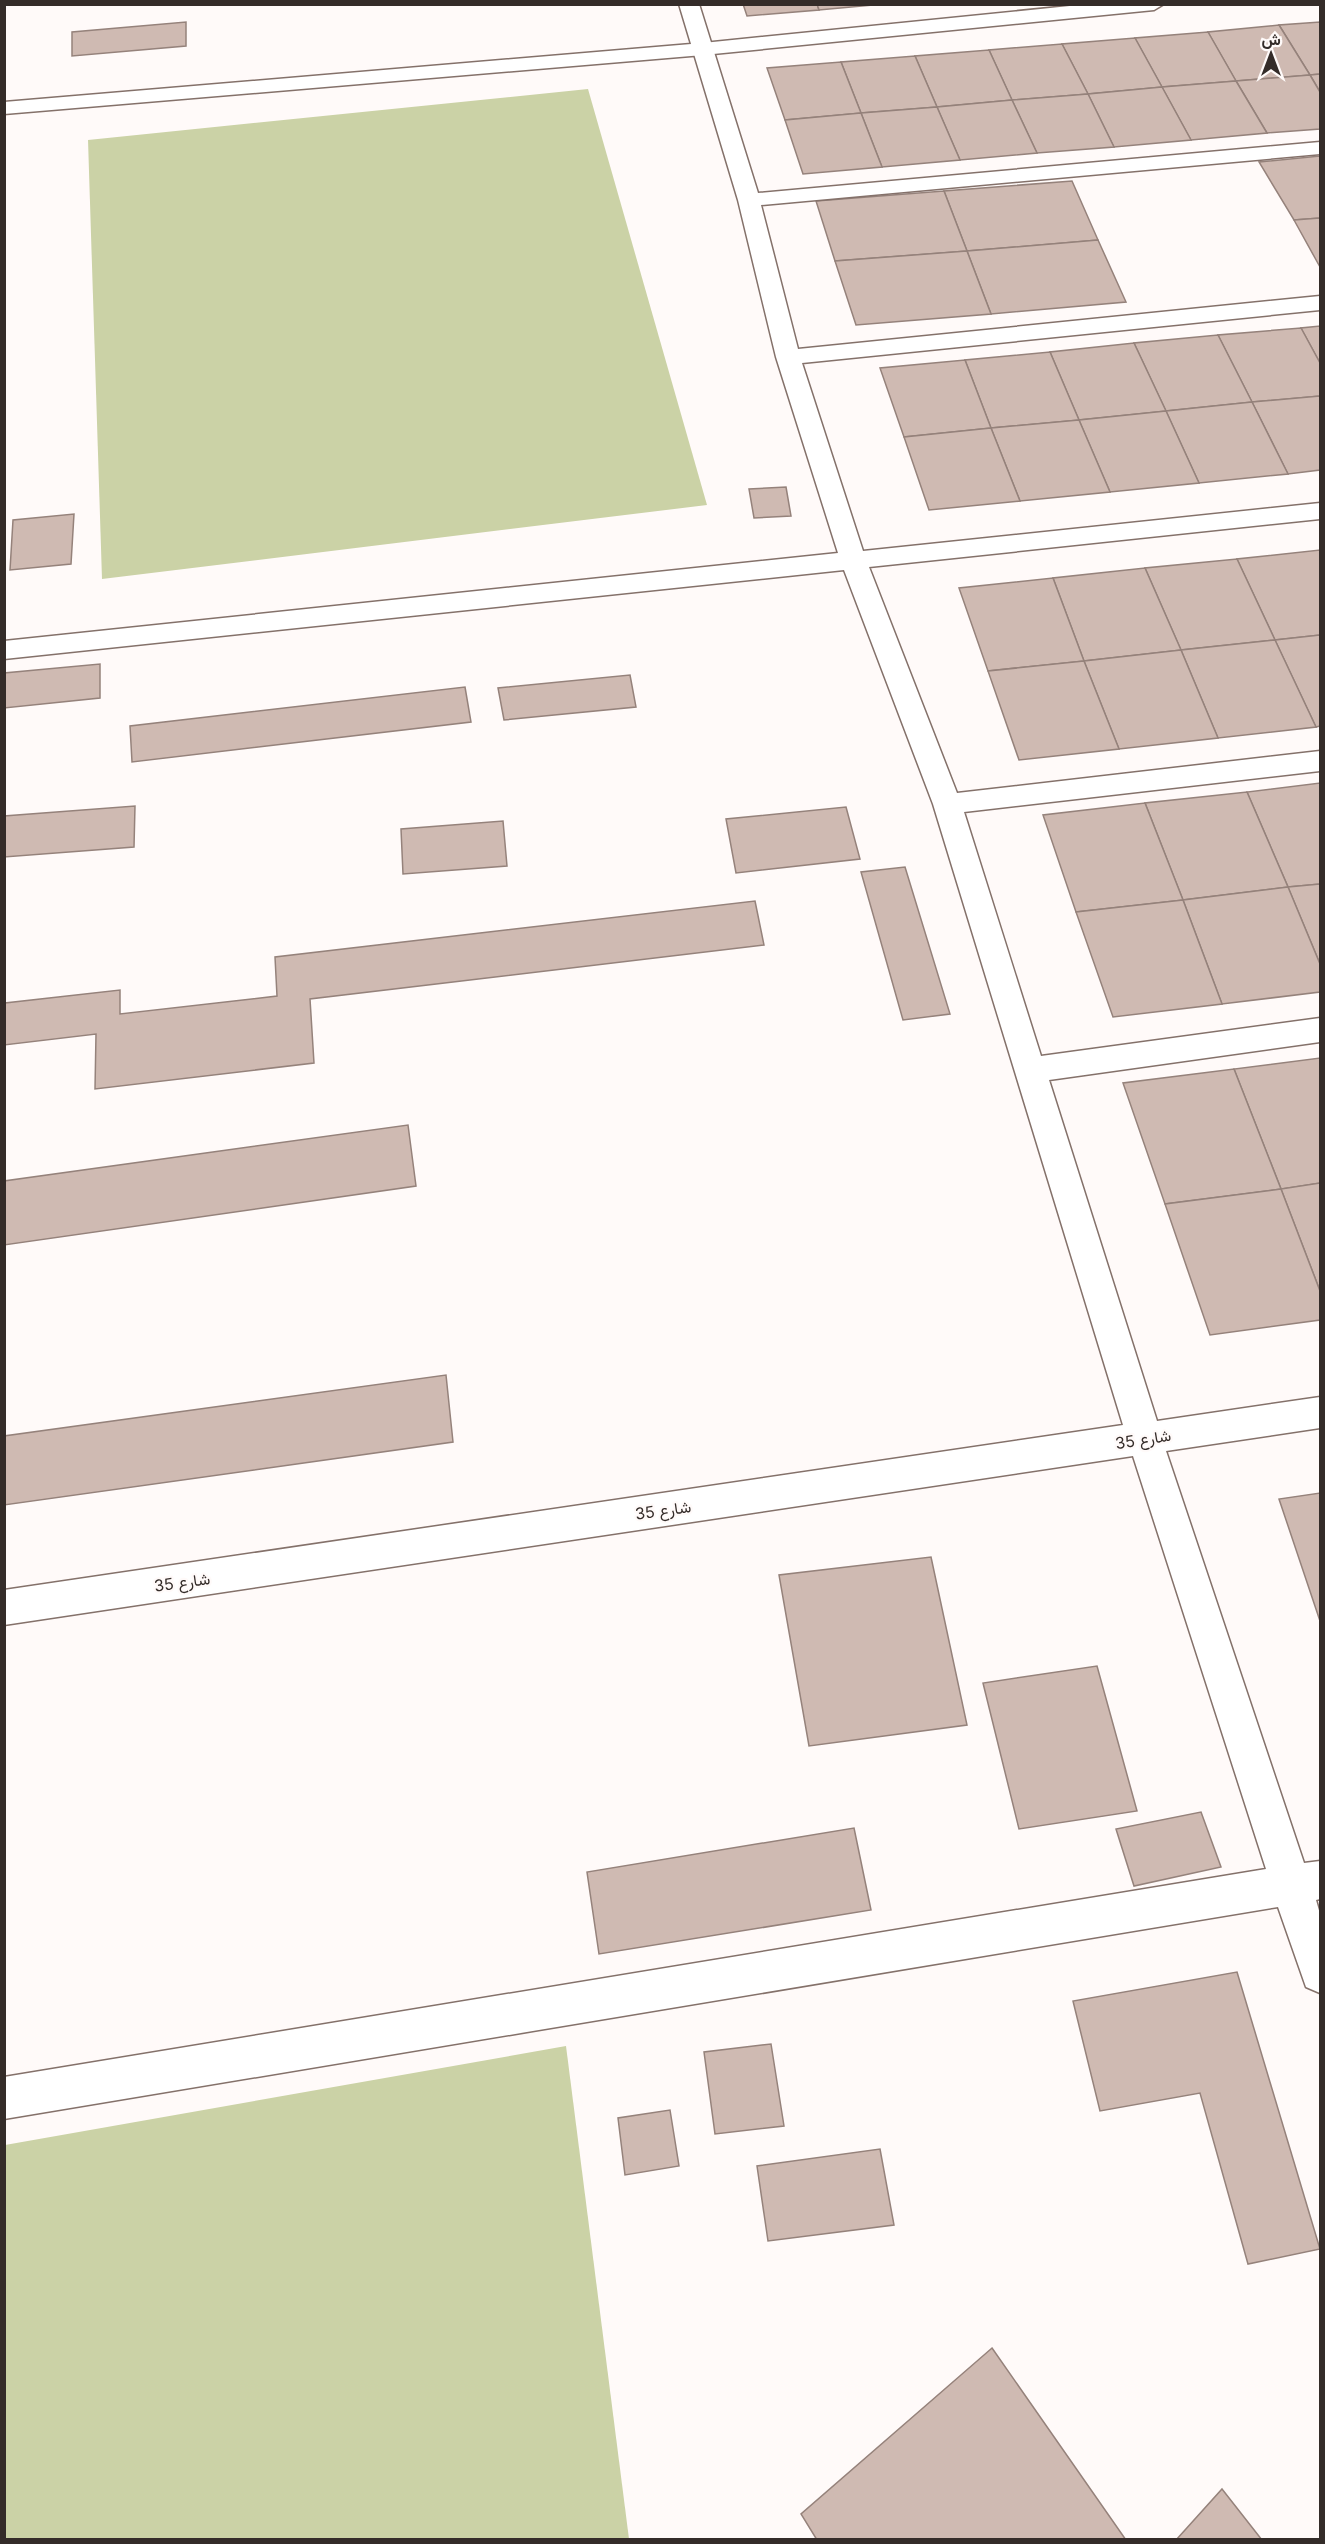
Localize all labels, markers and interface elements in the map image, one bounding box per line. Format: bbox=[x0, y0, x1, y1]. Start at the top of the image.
north arrow bbox=[1241, 24, 1301, 84]
text: ش bbox=[1261, 29, 1281, 49]
street label: شارع 35 bbox=[1114, 1425, 1173, 1455]
street label: شارع 35 bbox=[634, 1496, 693, 1526]
street label: شارع 35 bbox=[153, 1568, 212, 1598]

